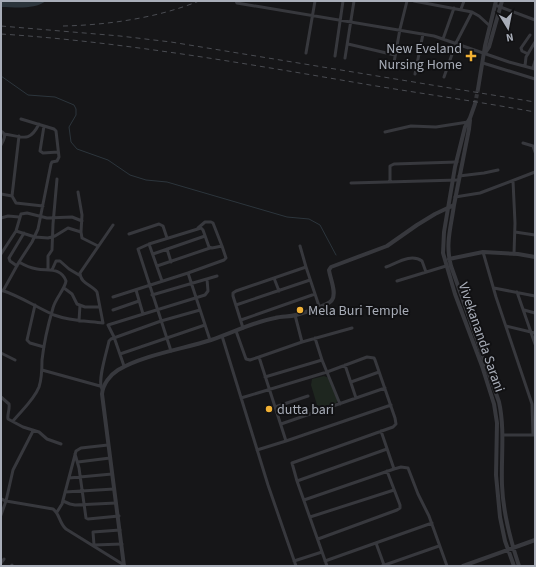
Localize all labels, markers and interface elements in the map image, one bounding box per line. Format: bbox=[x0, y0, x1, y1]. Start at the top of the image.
north arrow bbox=[488, 8, 528, 48]
text: N bbox=[505, 29, 515, 45]
place label: New Eveland Nursing Home bbox=[378, 39, 462, 75]
marker: New Eveland Nursing Home bbox=[465, 50, 477, 62]
street label: Vivekananda Sarani bbox=[453, 280, 509, 395]
place label: Mela Buri Temple bbox=[308, 301, 409, 321]
marker: Mela Buri Temple bbox=[295, 305, 305, 315]
place label: dutta bari bbox=[277, 400, 334, 420]
marker: dutta bari bbox=[264, 404, 274, 414]

